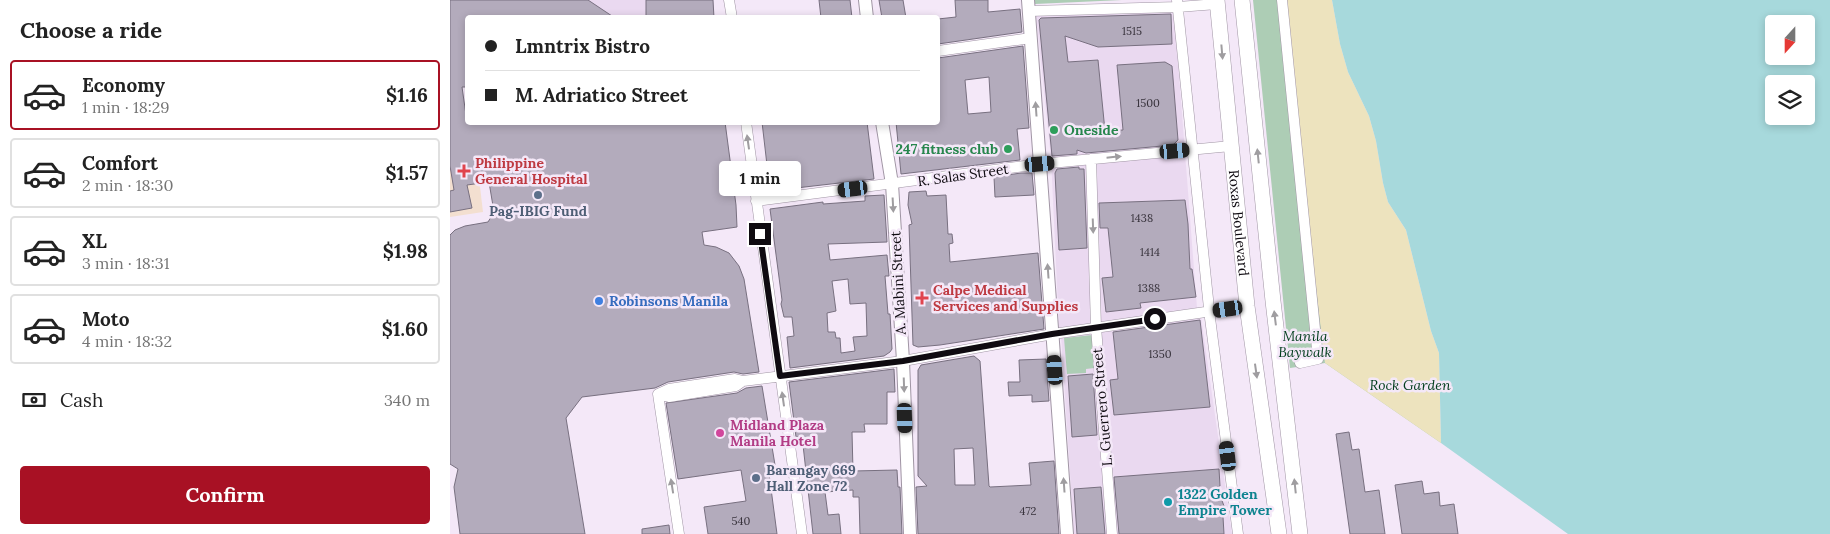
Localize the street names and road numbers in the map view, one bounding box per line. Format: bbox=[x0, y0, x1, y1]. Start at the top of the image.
street label: R. Salas Street bbox=[916, 160, 1010, 190]
street label: Roxas Boulevard bbox=[1225, 169, 1253, 277]
street label: A. Mabini Street bbox=[886, 230, 910, 336]
street label: L. Guerrero Street bbox=[1088, 346, 1116, 467]

